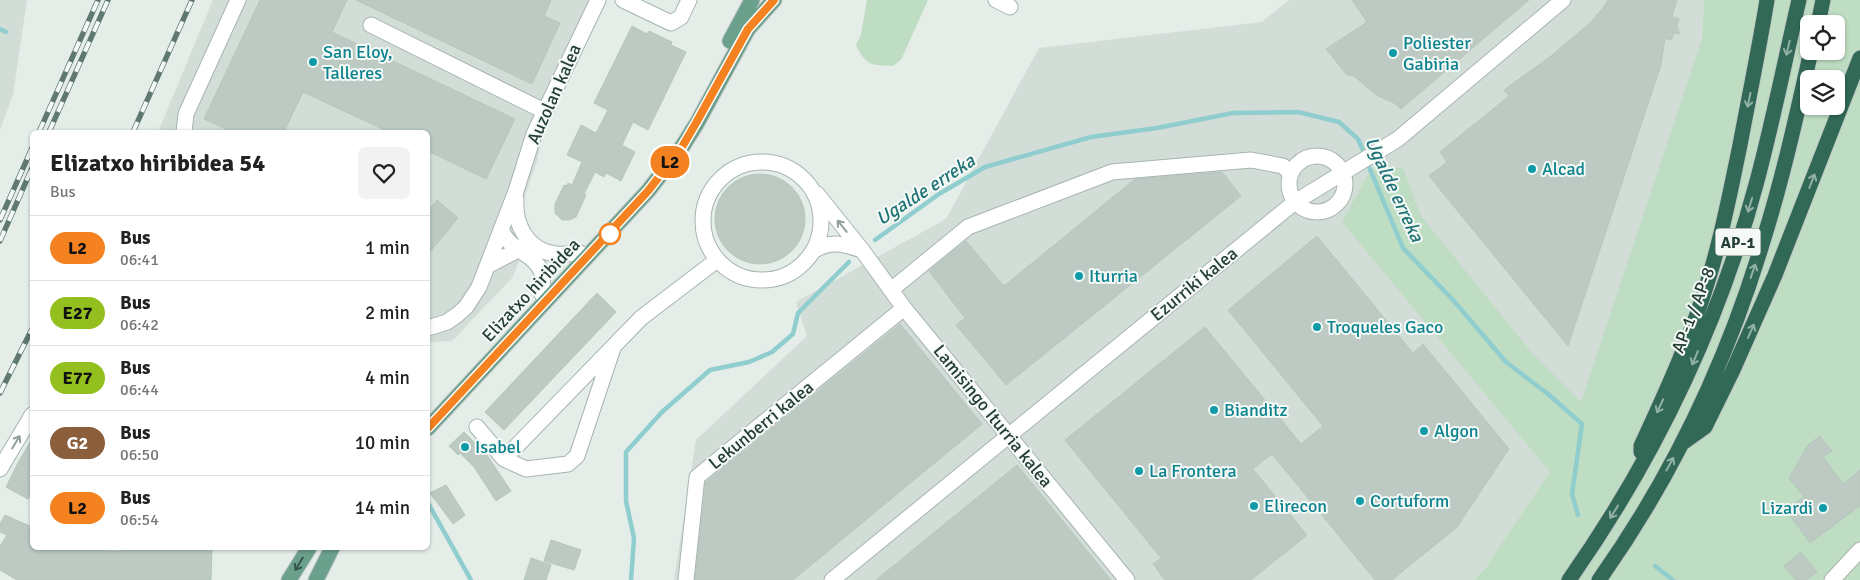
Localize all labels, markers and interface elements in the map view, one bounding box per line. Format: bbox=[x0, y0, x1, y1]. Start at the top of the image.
map controls bbox=[1800, 15, 1845, 115]
button: locate bbox=[1800, 15, 1845, 60]
place label: Poliester Gabiria bbox=[1403, 32, 1471, 75]
one-way arrow bbox=[1783, 39, 1792, 55]
street label: Auzolan kalea bbox=[522, 40, 586, 148]
place label: San Eloy, Talleres bbox=[323, 41, 393, 84]
marker: Poliester Gabiria bbox=[1387, 47, 1399, 59]
marker: San Eloy, Talleres bbox=[307, 56, 319, 68]
button: layers bbox=[1800, 70, 1845, 115]
one-way arrow bbox=[1744, 91, 1753, 107]
water label: Ugalde erreka bbox=[1359, 133, 1430, 247]
line badge: L2 bbox=[648, 146, 692, 178]
button: heart bbox=[358, 147, 410, 199]
text: Elizatxo hiribidea 54 bbox=[50, 148, 265, 178]
water label: Ugalde erreka bbox=[871, 148, 981, 231]
text: L2 bbox=[660, 151, 680, 173]
place label: Alcad bbox=[1542, 158, 1585, 180]
marker: Alcad bbox=[1526, 163, 1538, 175]
one-way arrow bbox=[1808, 173, 1817, 189]
text: Bus bbox=[50, 182, 75, 202]
one-way arrow bbox=[1744, 197, 1754, 213]
one-way arrow bbox=[836, 219, 847, 232]
unlabelled marker bbox=[599, 223, 621, 245]
text: Bus bbox=[120, 226, 151, 250]
road number: AP-1 bbox=[1716, 228, 1760, 256]
street label: Elizatxo hiribidea bbox=[477, 234, 585, 346]
text: 1 min bbox=[365, 236, 410, 260]
text: L2 bbox=[68, 237, 87, 259]
street label: Ezurriki kalea bbox=[1146, 242, 1242, 326]
text: 06:41 bbox=[120, 250, 159, 270]
one-way arrow bbox=[1749, 263, 1759, 279]
street label: AP-1 / AP-8 bbox=[1667, 264, 1719, 356]
place label: Iturria bbox=[1089, 265, 1138, 287]
marker: Iturria bbox=[1073, 270, 1085, 282]
text: Bus bbox=[120, 291, 151, 315]
text: 2 min bbox=[365, 301, 410, 325]
text: E27 bbox=[63, 302, 92, 324]
text: 06:42 bbox=[120, 315, 159, 335]
place label: Troqueles Gaco bbox=[1327, 316, 1443, 338]
marker: Troqueles Gaco bbox=[1311, 321, 1323, 333]
one-way arrow bbox=[1746, 324, 1756, 339]
street label: Lamisingo Iturria kalea bbox=[929, 340, 1057, 492]
one-way arrow bbox=[1689, 350, 1699, 365]
text: Bus bbox=[120, 356, 151, 380]
text: 4 min bbox=[365, 366, 410, 390]
text: E77 bbox=[63, 367, 92, 389]
street label: Lekunberri kalea bbox=[704, 376, 818, 474]
text: 06:44 bbox=[120, 380, 159, 400]
one-way arrow bbox=[1654, 398, 1664, 413]
place label: Bianditz bbox=[1224, 399, 1288, 421]
marker: Bianditz bbox=[1208, 404, 1220, 416]
place label: Algon bbox=[1434, 420, 1479, 442]
text: Bus bbox=[120, 421, 151, 445]
marker: Algon bbox=[1418, 425, 1430, 437]
text: 10 min bbox=[355, 431, 410, 455]
text: G2 bbox=[67, 432, 88, 454]
one-way arrow bbox=[12, 435, 22, 449]
place label: Isabel bbox=[475, 436, 521, 458]
marker: Isabel bbox=[459, 441, 471, 453]
text: 06:50 bbox=[120, 445, 159, 465]
one-way arrow bbox=[1666, 457, 1675, 472]
place label: La Frontera bbox=[1149, 460, 1237, 482]
marker: La Frontera bbox=[1133, 465, 1145, 477]
text: Bus bbox=[120, 486, 151, 510]
place label: Cortuform bbox=[1370, 490, 1449, 512]
place label: Elirecon bbox=[1264, 495, 1327, 517]
marker: Cortuform bbox=[1354, 495, 1366, 507]
text: 14 min bbox=[355, 496, 410, 520]
text: L2 bbox=[68, 497, 87, 519]
place label: Lizardi bbox=[1761, 497, 1813, 519]
marker: Elirecon bbox=[1248, 500, 1260, 512]
marker: Lizardi bbox=[1817, 502, 1829, 514]
one-way arrow bbox=[1608, 505, 1618, 519]
text: 06:54 bbox=[120, 510, 159, 530]
one-way arrow bbox=[293, 556, 303, 570]

